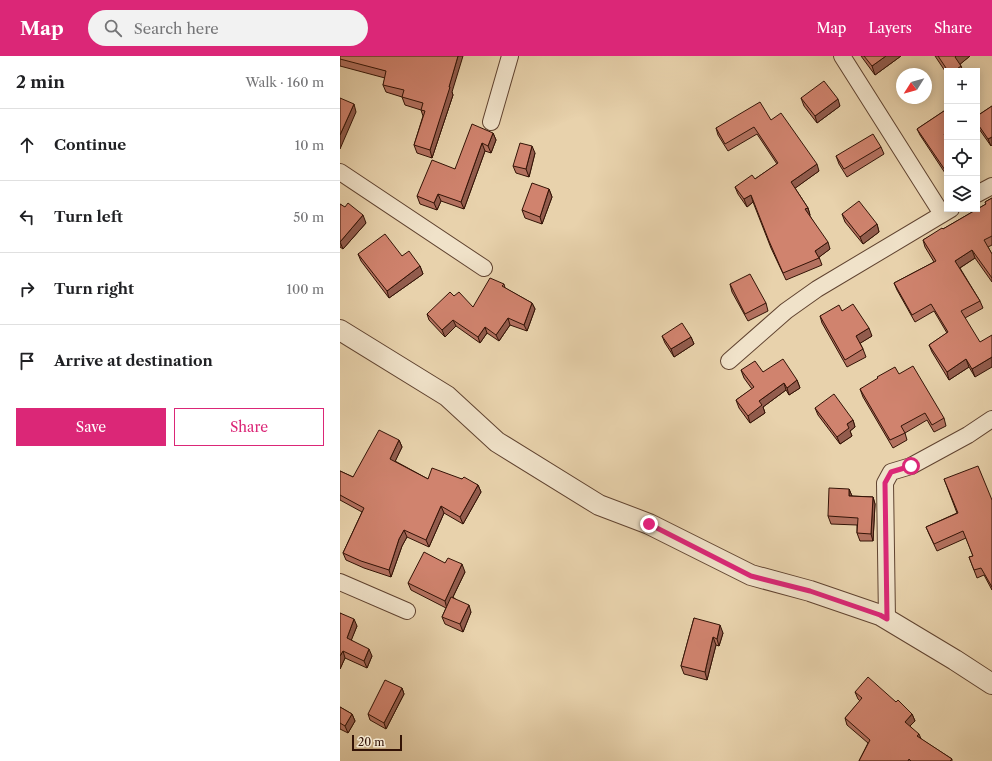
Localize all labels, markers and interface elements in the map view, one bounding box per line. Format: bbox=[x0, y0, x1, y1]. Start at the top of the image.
search box bbox=[88, 10, 368, 46]
text: Map bbox=[20, 17, 64, 40]
icon: search bbox=[102, 17, 124, 39]
text: Search here bbox=[134, 19, 219, 38]
text: Map bbox=[816, 19, 846, 37]
text: Layers bbox=[868, 19, 912, 37]
text: Share bbox=[934, 19, 972, 37]
north arrow bbox=[896, 68, 932, 104]
map controls bbox=[944, 68, 980, 212]
button: + bbox=[944, 68, 980, 104]
text: 2 min bbox=[16, 72, 65, 92]
text: Walk · 160 m bbox=[245, 74, 324, 90]
button: − bbox=[944, 104, 980, 140]
icon: ahead bbox=[16, 134, 38, 156]
text: Continue bbox=[54, 135, 126, 154]
text: 10 m bbox=[295, 137, 324, 153]
button: locate bbox=[944, 140, 980, 176]
button: layers bbox=[944, 176, 980, 212]
icon: left bbox=[16, 206, 38, 228]
text: Turn left bbox=[54, 207, 123, 226]
text: 50 m bbox=[293, 209, 324, 225]
icon: right bbox=[16, 278, 38, 300]
text: Turn right bbox=[54, 279, 134, 298]
text: 100 m bbox=[286, 281, 324, 297]
icon: arrive bbox=[16, 350, 38, 372]
text: Arrive at destination bbox=[54, 351, 213, 370]
button: Save bbox=[16, 408, 166, 446]
button: Share bbox=[174, 408, 324, 446]
route start bbox=[902, 457, 920, 475]
route end bbox=[640, 515, 658, 533]
scale bar bbox=[352, 733, 402, 752]
text: 20 m bbox=[358, 735, 384, 749]

